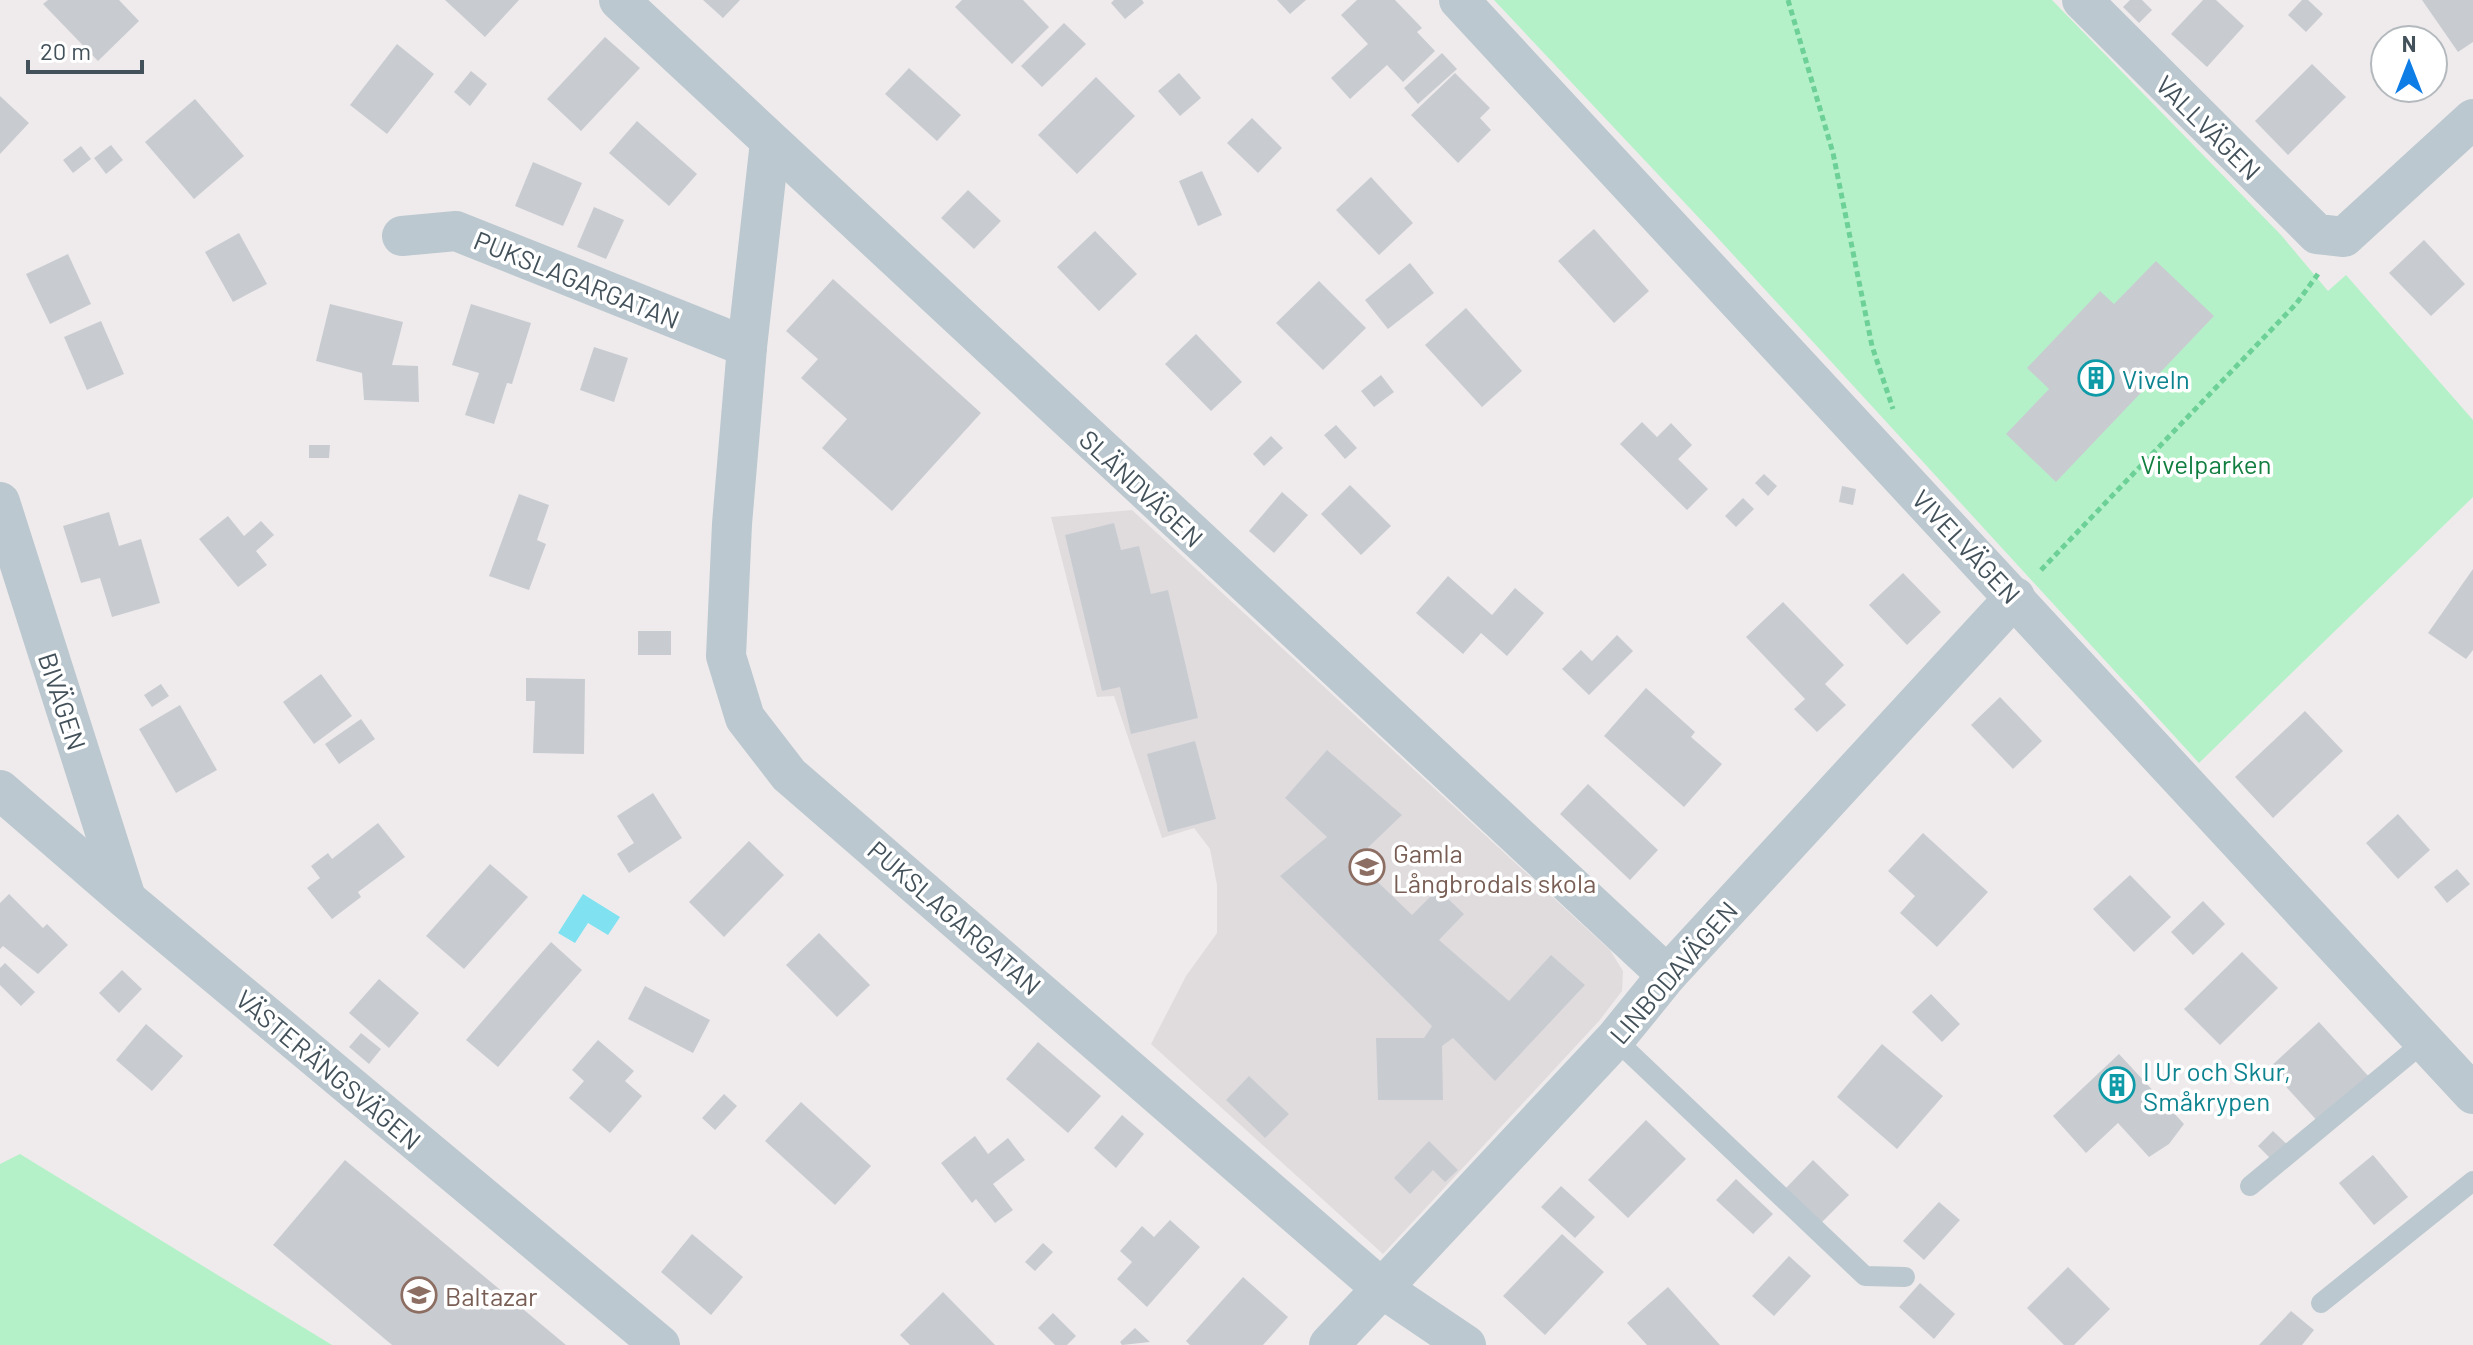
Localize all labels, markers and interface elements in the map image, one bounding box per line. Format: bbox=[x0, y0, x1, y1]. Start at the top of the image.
scale bar bbox=[28, 24, 142, 74]
north arrow bbox=[2369, 24, 2449, 104]
text: N bbox=[2402, 30, 2416, 56]
text: 20 m bbox=[40, 36, 91, 65]
street label: VALLVÄGEN bbox=[2150, 68, 2268, 186]
street label: PUKSLAGARGATAN bbox=[470, 224, 684, 334]
building icon: Viveln bbox=[2077, 359, 2115, 397]
place label: Viveln bbox=[2122, 363, 2190, 394]
street label: SLÄNDVÄGEN bbox=[1074, 423, 1210, 553]
park label: Vivelparken bbox=[2140, 448, 2272, 479]
street label: VIVELVÄGEN bbox=[1906, 483, 2028, 609]
street label: BIVÄGEN bbox=[33, 648, 93, 754]
street label: PUKSLAGARGATAN bbox=[862, 834, 1048, 1000]
place label: Gamla Långbrodals skola bbox=[1393, 837, 1596, 898]
school or university icon: Gamla Långbrodals skola bbox=[1348, 848, 1386, 886]
street label: LINBODAVÄGEN bbox=[1603, 894, 1743, 1050]
street label: VÄSTERÄNGSVÄGEN bbox=[230, 983, 428, 1155]
place label: I Ur och Skur, Småkrypen bbox=[2143, 1055, 2291, 1116]
building icon: I Ur och Skur, Småkrypen bbox=[2098, 1066, 2136, 1104]
school or university icon: Baltazar bbox=[400, 1276, 438, 1314]
place label: Baltazar bbox=[445, 1280, 538, 1311]

